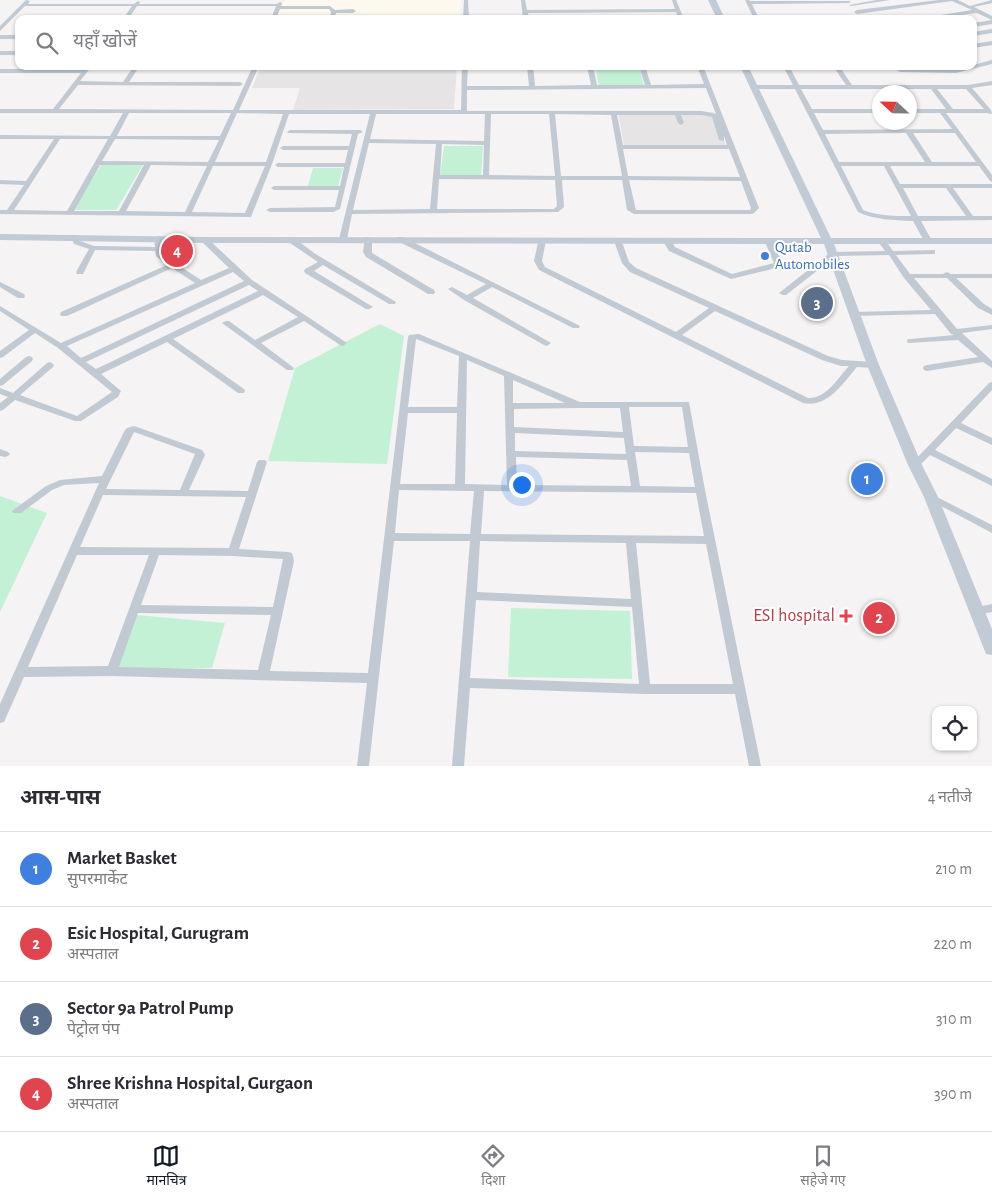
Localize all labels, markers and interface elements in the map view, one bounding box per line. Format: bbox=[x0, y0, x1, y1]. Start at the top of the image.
search box bbox=[15, 15, 977, 70]
icon: search bbox=[33, 29, 61, 57]
text: यहाँ खोजें bbox=[73, 32, 137, 51]
north arrow bbox=[872, 85, 917, 130]
pin: 4 bbox=[161, 232, 193, 270]
place label: Qutab Automobiles bbox=[775, 240, 850, 272]
marker: Qutab Automobiles bbox=[759, 250, 771, 262]
pin: 3 bbox=[801, 284, 833, 322]
pin: 1 bbox=[851, 460, 883, 498]
your location bbox=[509, 472, 535, 498]
pin: 2 bbox=[863, 599, 895, 637]
place label: ESI hospital bbox=[753, 607, 835, 625]
marker: ESI hospital bbox=[839, 609, 853, 623]
map controls bbox=[932, 706, 977, 751]
button: locate bbox=[932, 706, 977, 751]
text: आस-पास bbox=[20, 787, 101, 808]
text: 4 नतीजे bbox=[928, 789, 972, 805]
text: Market Basket bbox=[67, 849, 177, 868]
text: 1 bbox=[33, 861, 39, 877]
text: 210 m bbox=[935, 861, 972, 877]
text: सुपरमार्केट bbox=[67, 871, 128, 887]
text: Esic Hospital, Gurugram bbox=[67, 924, 249, 943]
text: 2 bbox=[32, 936, 40, 952]
text: 220 m bbox=[934, 936, 972, 952]
text: अस्पताल bbox=[67, 946, 119, 962]
text: Sector 9a Patrol Pump bbox=[67, 999, 234, 1018]
text: 3 bbox=[33, 1011, 39, 1027]
text: 310 m bbox=[936, 1011, 972, 1027]
text: पेट्रोल पंप bbox=[67, 1021, 120, 1037]
text: Shree Krishna Hospital, Gurgaon bbox=[67, 1074, 313, 1093]
text: 4 bbox=[32, 1086, 40, 1102]
text: 390 m bbox=[934, 1086, 972, 1102]
text: अस्पताल bbox=[67, 1096, 119, 1112]
tab: मानचित्र bbox=[146, 1142, 186, 1191]
tab: दिशा bbox=[479, 1142, 507, 1191]
tab: सहेजे गए bbox=[800, 1142, 846, 1191]

